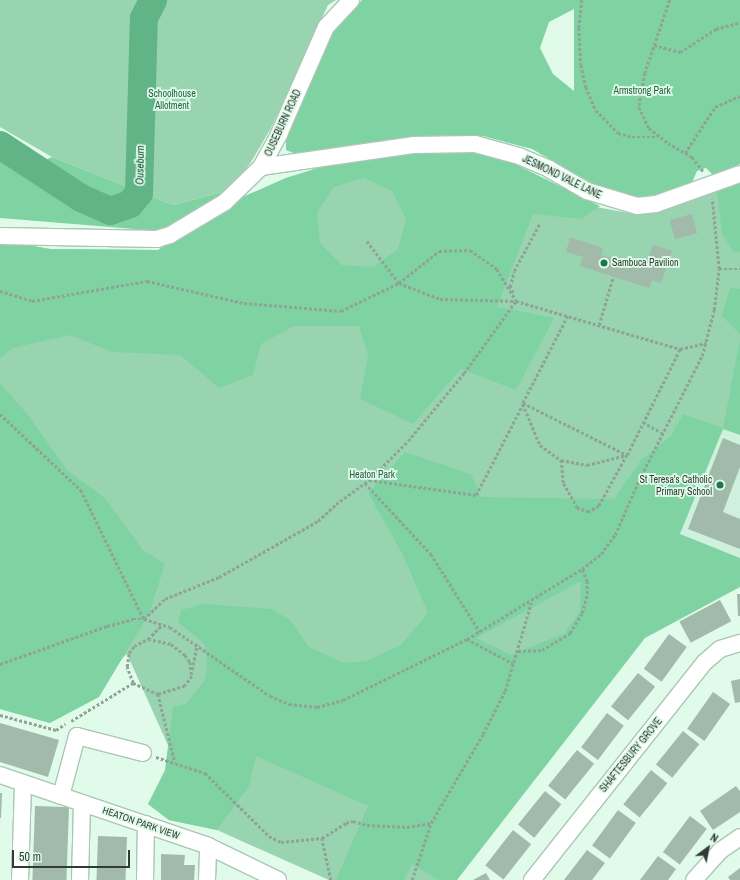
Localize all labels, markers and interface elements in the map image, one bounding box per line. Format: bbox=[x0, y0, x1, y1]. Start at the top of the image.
park label: Armstrong Park bbox=[614, 85, 670, 97]
park label: Schoolhouse Allotment bbox=[148, 87, 196, 110]
street label: OUSEBURN ROAD bbox=[262, 88, 304, 158]
water label: Ouseburn bbox=[133, 145, 147, 185]
street label: JESMOND VALE LANE bbox=[521, 153, 603, 201]
place label: Sambuca Pavilion bbox=[612, 257, 679, 269]
marker: Sambuca Pavilion bbox=[599, 258, 609, 268]
park label: Heaton Park bbox=[349, 469, 395, 481]
place label: St Teresa's Catholic Primary School bbox=[639, 473, 712, 496]
marker: St Teresa's Catholic Primary School bbox=[715, 480, 725, 490]
street label: SHAFTESBURY GROVE bbox=[597, 715, 665, 795]
street label: HEATON PARK VIEW bbox=[101, 804, 181, 842]
north arrow bbox=[688, 828, 728, 868]
text: N bbox=[708, 830, 721, 845]
scale bar bbox=[14, 842, 132, 868]
text: 50 m bbox=[19, 849, 41, 865]

